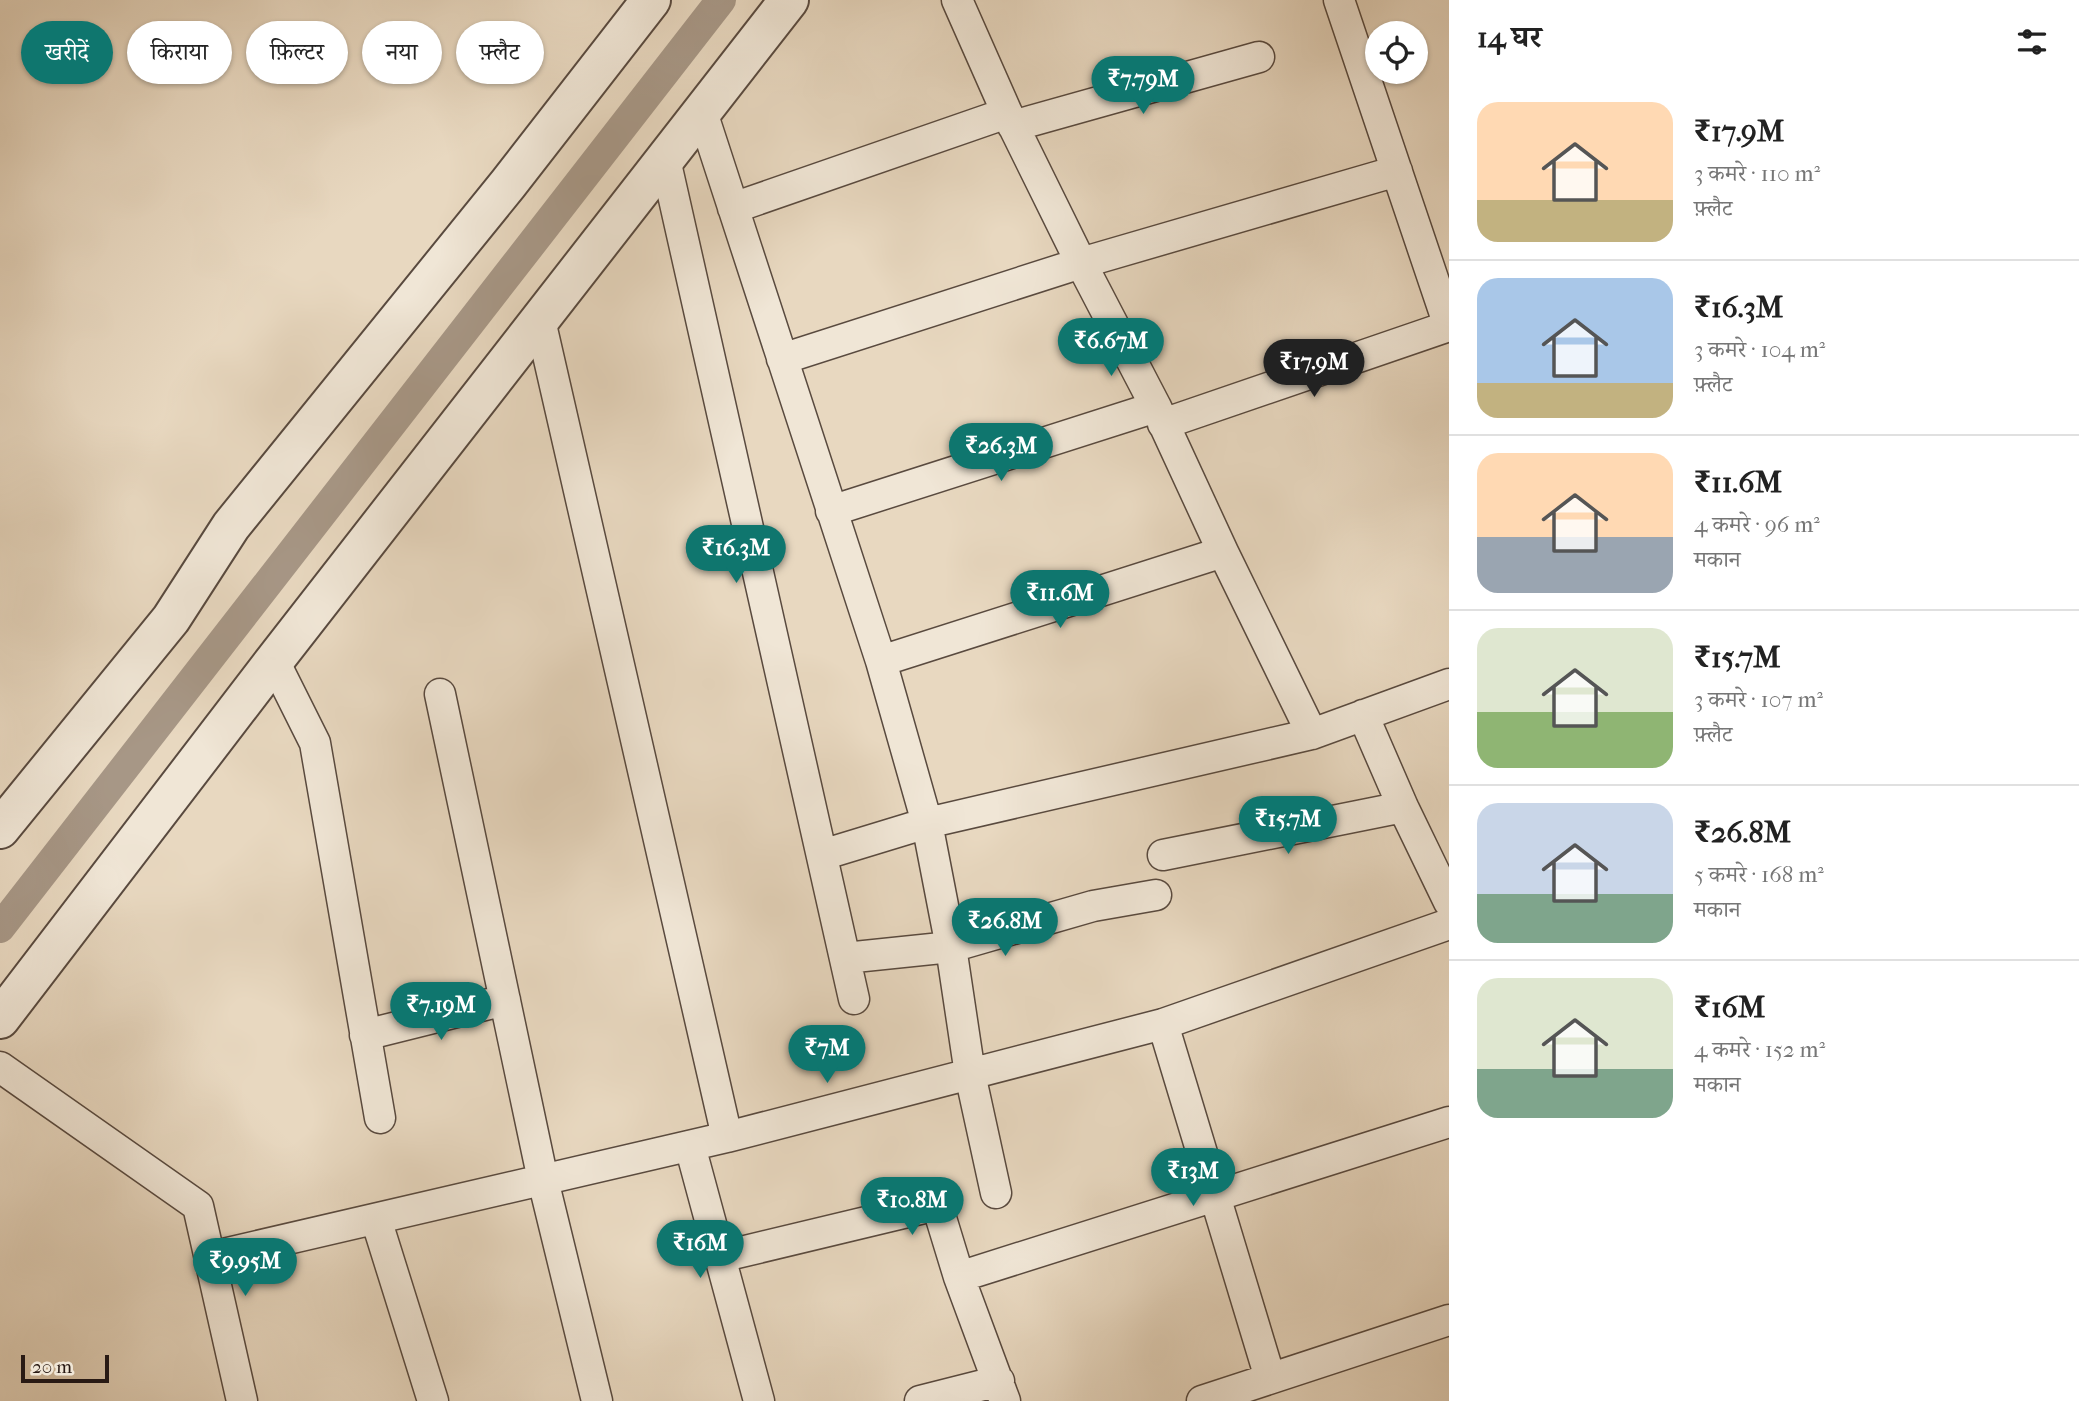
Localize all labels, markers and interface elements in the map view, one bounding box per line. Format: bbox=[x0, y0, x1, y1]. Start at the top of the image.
text: 14 घर bbox=[1477, 20, 1542, 55]
chip: खरीदें bbox=[21, 21, 113, 84]
chip: किराया bbox=[127, 21, 232, 84]
chip: फ़िल्टर bbox=[246, 21, 348, 84]
chip: नया bbox=[362, 21, 442, 84]
chip: फ़्लैट bbox=[456, 21, 544, 84]
map controls bbox=[1365, 21, 1428, 84]
button: locate bbox=[1365, 21, 1428, 84]
icon: filters bbox=[2013, 23, 2051, 61]
pin: ₹7.79M bbox=[1086, 57, 1200, 116]
text: ₹7.79M bbox=[1107, 65, 1179, 92]
text: ₹17.9M bbox=[1694, 114, 1784, 149]
icon: home bbox=[1533, 130, 1617, 214]
text: 3 कमरे · 110 m² bbox=[1694, 160, 1820, 187]
text: फ़्लैट bbox=[1694, 195, 1732, 222]
text: ₹16.3M bbox=[1694, 290, 1783, 325]
icon: home bbox=[1533, 306, 1617, 390]
pin: ₹6.67M bbox=[1054, 318, 1168, 378]
text: ₹6.67M bbox=[1074, 327, 1148, 354]
text: 3 कमरे · 104 m² bbox=[1694, 336, 1825, 363]
pin: ₹17.9M bbox=[1257, 340, 1371, 399]
text: ₹17.9M bbox=[1279, 348, 1349, 375]
text: फ़्लैट bbox=[1694, 371, 1732, 398]
pin: ₹26.3M bbox=[944, 424, 1058, 483]
text: ₹26.3M bbox=[965, 432, 1037, 459]
text: ₹11.6M bbox=[1694, 465, 1782, 500]
icon: home bbox=[1533, 481, 1617, 565]
text: 4 कमरे · 96 m² bbox=[1694, 511, 1820, 538]
pin: ₹16.3M bbox=[679, 526, 793, 585]
text: ₹16.3M bbox=[702, 534, 770, 561]
text: मकान bbox=[1694, 546, 1741, 573]
pin: ₹11.6M bbox=[1003, 570, 1117, 630]
text: ₹11.6M bbox=[1026, 579, 1094, 606]
text: ₹15.7M bbox=[1694, 640, 1781, 675]
icon: home bbox=[1533, 656, 1617, 740]
text: 3 कमरे · 107 m² bbox=[1694, 686, 1823, 713]
text: फ़्लैट bbox=[1694, 721, 1732, 748]
pin: ₹15.7M bbox=[1231, 796, 1345, 856]
text: ₹15.7M bbox=[1255, 805, 1321, 832]
text: ₹26.8M bbox=[1694, 815, 1791, 850]
icon: home bbox=[1533, 831, 1617, 915]
text: 5 कमरे · 168 m² bbox=[1694, 861, 1824, 888]
text: मकान bbox=[1694, 896, 1741, 923]
pin: ₹26.8M bbox=[948, 898, 1062, 958]
text: ₹26.8M bbox=[968, 907, 1042, 934]
pin: ₹7.19M bbox=[384, 982, 498, 1042]
text: ₹16M bbox=[1694, 990, 1765, 1025]
text: ₹7.19M bbox=[406, 991, 476, 1018]
icon: home bbox=[1533, 1006, 1617, 1090]
pin: ₹7M bbox=[793, 1026, 861, 1085]
text: ₹7M bbox=[804, 1034, 850, 1061]
text: 4 कमरे · 152 m² bbox=[1694, 1036, 1825, 1063]
text: मकान bbox=[1694, 1071, 1741, 1098]
pin: ₹13M bbox=[1152, 1148, 1234, 1208]
text: ₹13M bbox=[1167, 1157, 1219, 1184]
pin: ₹10.8M bbox=[855, 1178, 969, 1237]
text: ₹10.8M bbox=[877, 1186, 947, 1213]
pin: ₹16M bbox=[659, 1220, 741, 1280]
text: ₹16M bbox=[673, 1229, 727, 1256]
pin: ₹9.95M bbox=[188, 1238, 302, 1298]
text: ₹9.95M bbox=[209, 1247, 281, 1274]
scale bar bbox=[21, 1352, 108, 1384]
text: 20 m bbox=[32, 1356, 72, 1378]

